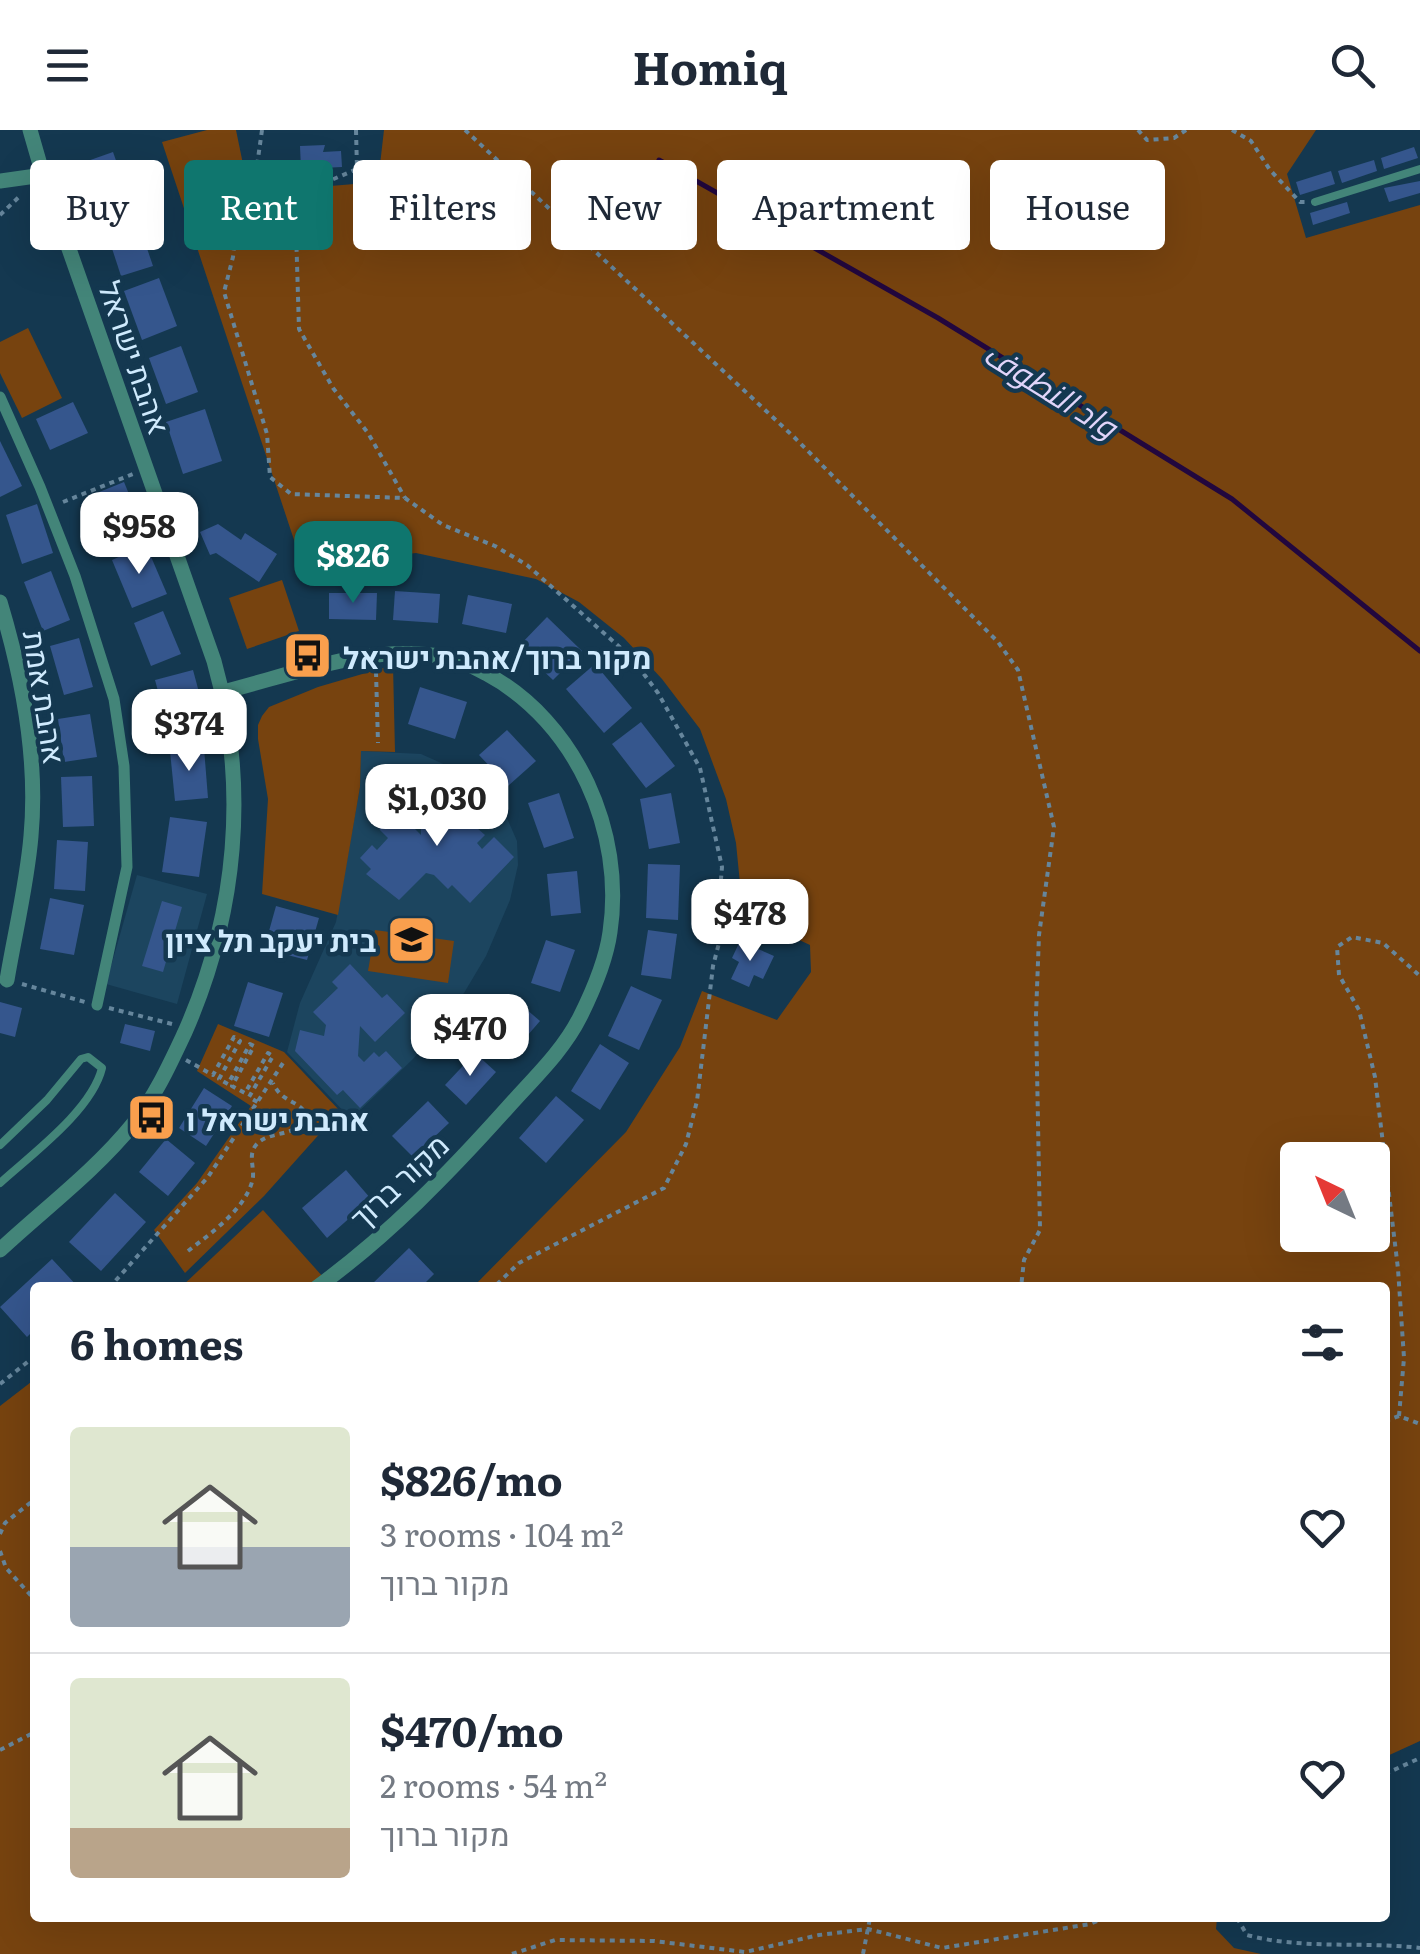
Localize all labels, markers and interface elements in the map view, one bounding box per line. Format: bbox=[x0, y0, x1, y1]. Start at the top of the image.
text: Homiq bbox=[632, 32, 788, 99]
icon: menu bbox=[40, 38, 95, 93]
icon: search bbox=[1325, 38, 1380, 93]
chip: Buy bbox=[30, 160, 164, 250]
chip: Rent bbox=[184, 160, 333, 250]
chip: Filters bbox=[353, 160, 531, 250]
chip: New bbox=[551, 160, 697, 250]
chip: Apartment bbox=[717, 160, 970, 250]
chip: House bbox=[990, 160, 1165, 250]
street label: אהבת ישראל bbox=[89, 274, 183, 440]
water label: واد النطوف bbox=[976, 328, 1130, 449]
pin: $958 bbox=[80, 492, 198, 577]
text: $958 bbox=[102, 500, 176, 548]
pin: $826 bbox=[294, 521, 412, 606]
text: $826 bbox=[316, 529, 390, 577]
street label: אהבת אמת bbox=[14, 627, 78, 767]
bus stop icon: מקור ברוך/אהבת ישראל bbox=[282, 630, 334, 682]
place label: מקור ברוך/אהבת ישראל bbox=[343, 634, 651, 678]
pin: $374 bbox=[130, 689, 248, 774]
text: $374 bbox=[154, 697, 224, 745]
pin: $1,030 bbox=[356, 764, 518, 849]
text: $1,030 bbox=[387, 772, 487, 820]
pin: $478 bbox=[691, 879, 809, 964]
text: $478 bbox=[713, 887, 787, 935]
school or university icon: בית יעקב תל ציון bbox=[385, 913, 437, 965]
place label: בית יעקב תל ציון bbox=[165, 917, 376, 961]
pin: $470 bbox=[411, 994, 529, 1079]
text: $470 bbox=[433, 1002, 507, 1050]
bus stop icon: אהבת ישראל ו bbox=[125, 1092, 177, 1144]
place label: אהבת ישראל ו bbox=[186, 1096, 369, 1140]
street label: מקור ברוך bbox=[339, 1122, 457, 1238]
north arrow bbox=[1280, 1142, 1390, 1252]
map controls bbox=[1280, 1142, 1390, 1252]
text: 6 homes bbox=[70, 1311, 244, 1373]
icon: filters bbox=[1295, 1315, 1350, 1370]
text: $826/mo bbox=[380, 1447, 563, 1509]
icon: home bbox=[150, 1467, 270, 1587]
icon: heart bbox=[1295, 1500, 1350, 1555]
text: 3 rooms · 104 m² bbox=[380, 1509, 624, 1557]
text: מקור ברוך bbox=[380, 1557, 510, 1605]
text: $470/mo bbox=[380, 1698, 564, 1760]
icon: home bbox=[150, 1718, 270, 1838]
icon: heart bbox=[1295, 1751, 1350, 1806]
text: 2 rooms · 54 m² bbox=[380, 1760, 607, 1808]
text: מקור ברוך bbox=[380, 1808, 510, 1856]

